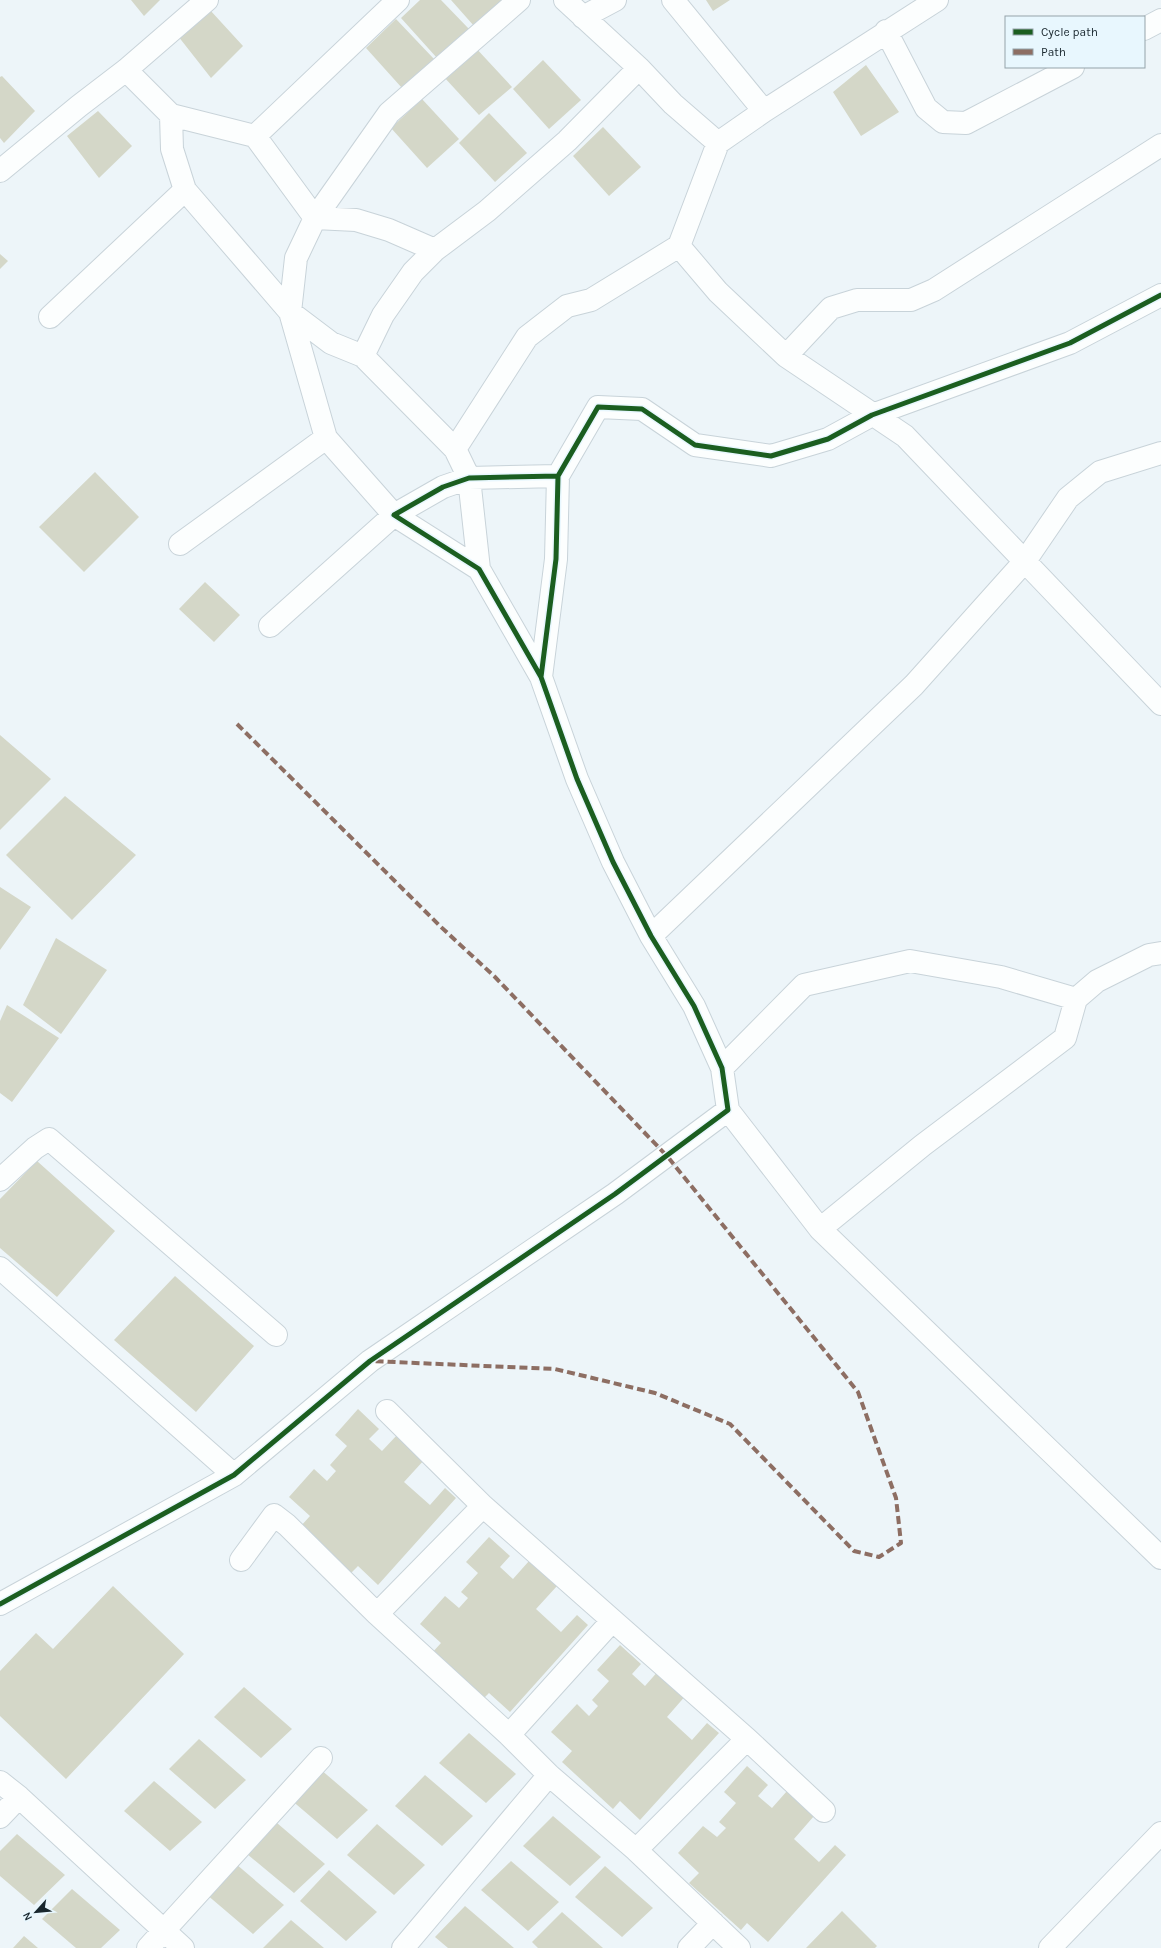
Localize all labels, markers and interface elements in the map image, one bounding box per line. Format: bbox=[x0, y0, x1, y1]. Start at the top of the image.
legend bbox=[1005, 16, 1145, 68]
text: Cycle path bbox=[1041, 25, 1098, 39]
text: Path bbox=[1041, 45, 1066, 59]
north arrow bbox=[16, 1892, 56, 1932]
text: N bbox=[20, 1910, 35, 1923]

